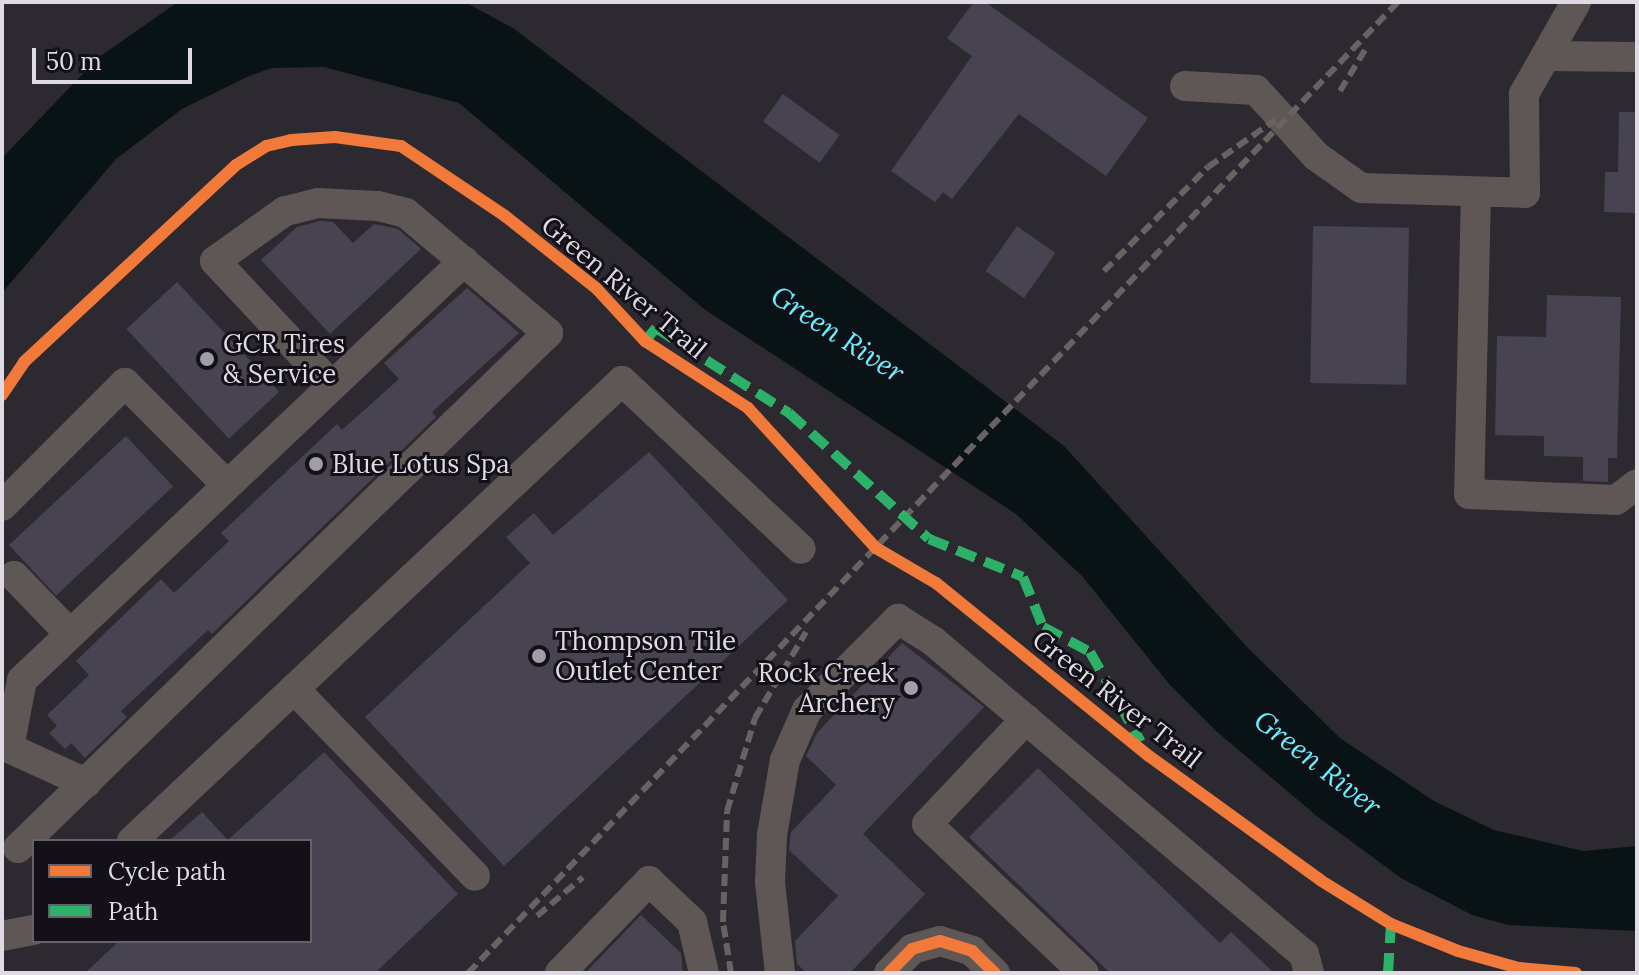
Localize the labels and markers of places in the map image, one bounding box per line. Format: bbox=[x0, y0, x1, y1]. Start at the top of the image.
place label: GCR Tires & Service bbox=[223, 328, 345, 390]
marker: GCR Tires & Service bbox=[198, 350, 216, 368]
place label: Blue Lotus Spa bbox=[332, 448, 510, 480]
marker: Blue Lotus Spa bbox=[307, 455, 325, 473]
place label: Thompson Tile Outlet Center bbox=[555, 625, 736, 686]
marker: Thompson Tile Outlet Center bbox=[530, 647, 548, 665]
place label: Rock Creek Archery bbox=[758, 657, 895, 718]
marker: Rock Creek Archery bbox=[902, 679, 920, 697]

